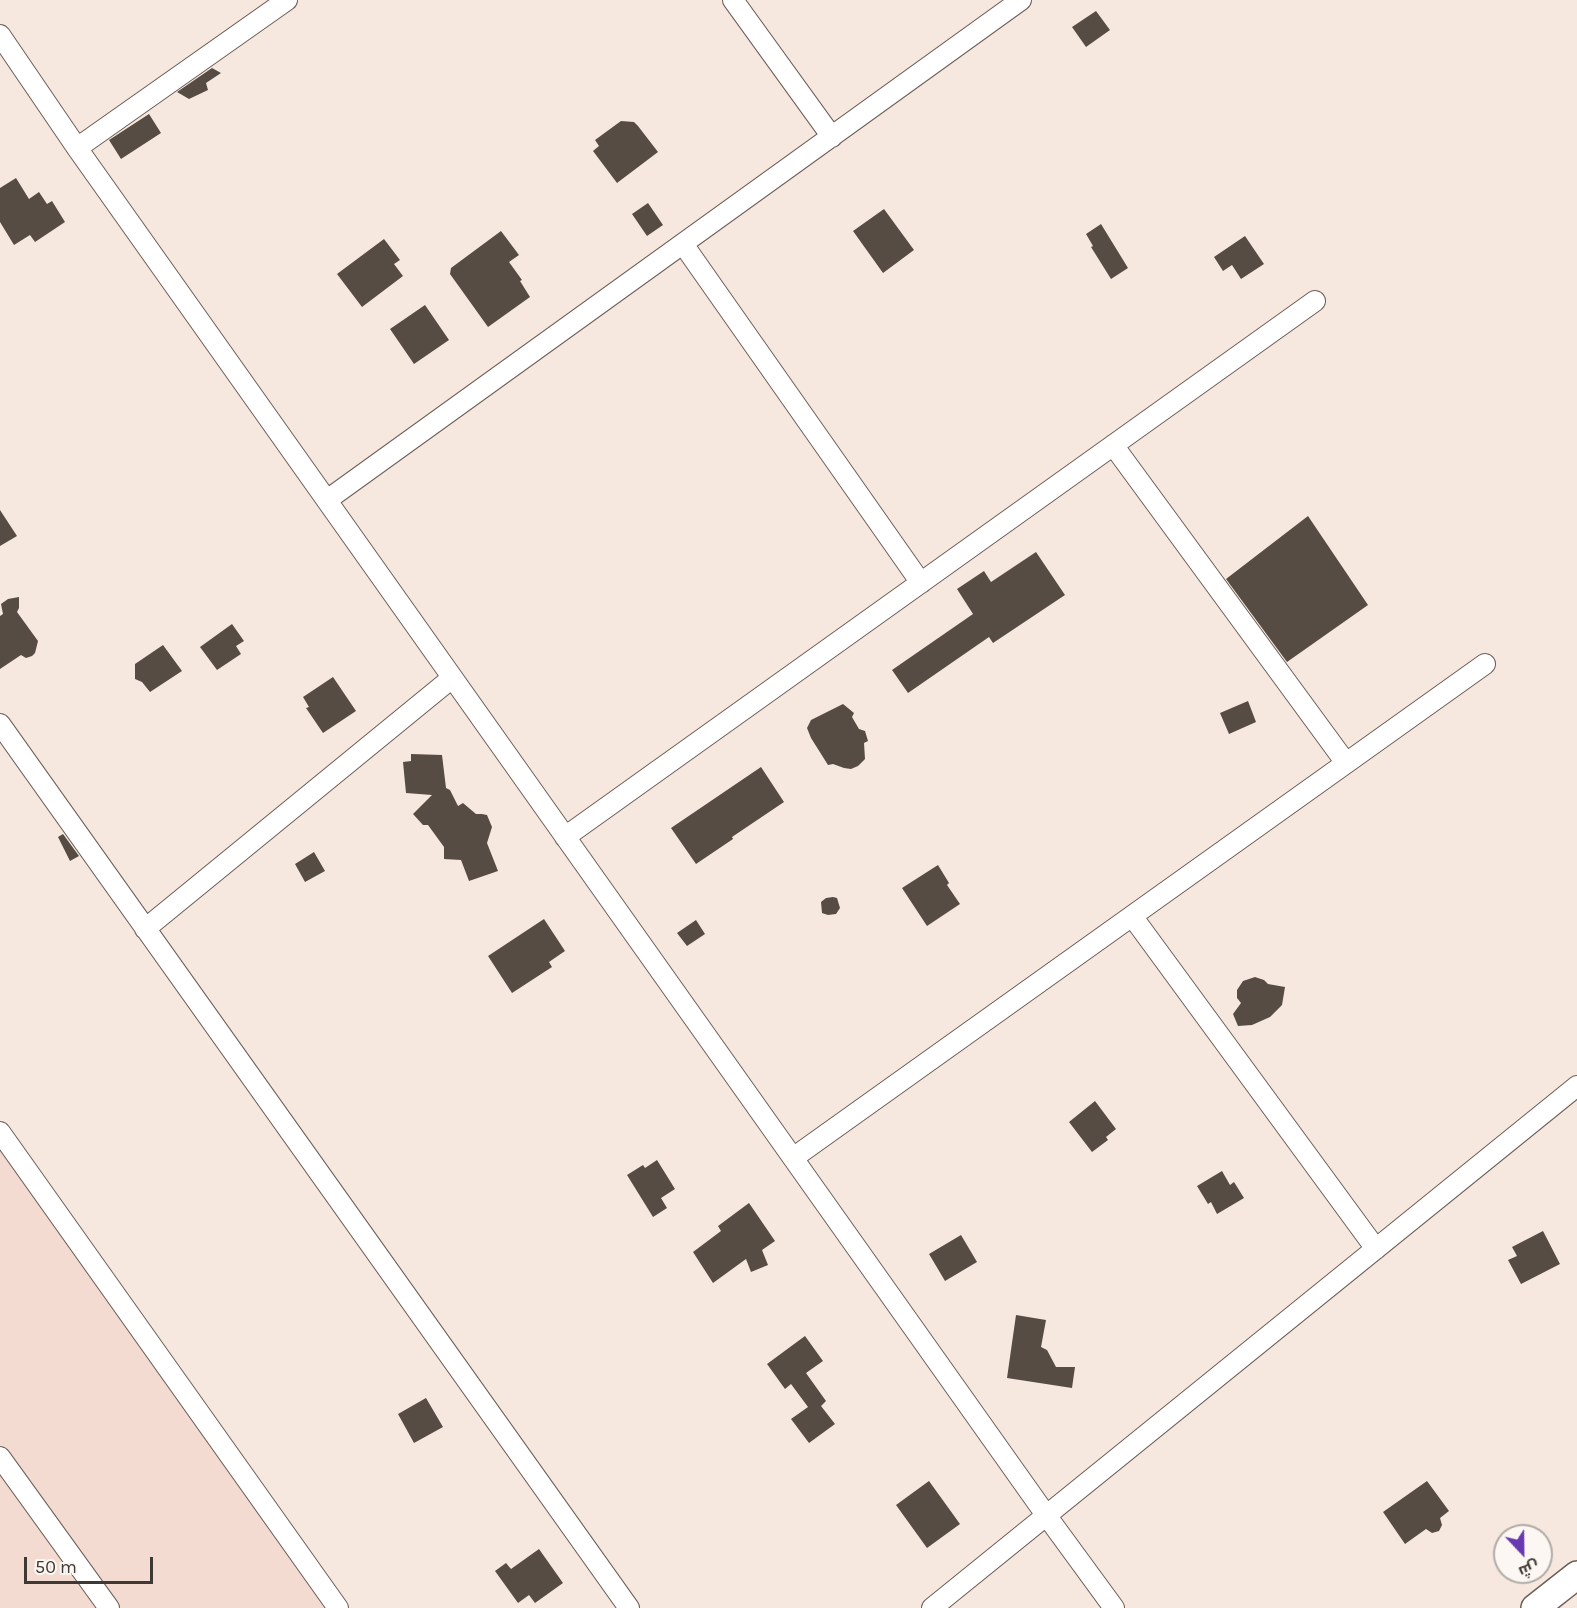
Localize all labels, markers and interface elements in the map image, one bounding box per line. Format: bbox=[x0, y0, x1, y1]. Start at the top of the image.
north arrow bbox=[1493, 1524, 1553, 1584]
scale bar bbox=[27, 1545, 156, 1583]
text: 50 m bbox=[35, 1556, 77, 1578]
text: ش bbox=[1516, 1557, 1542, 1582]

